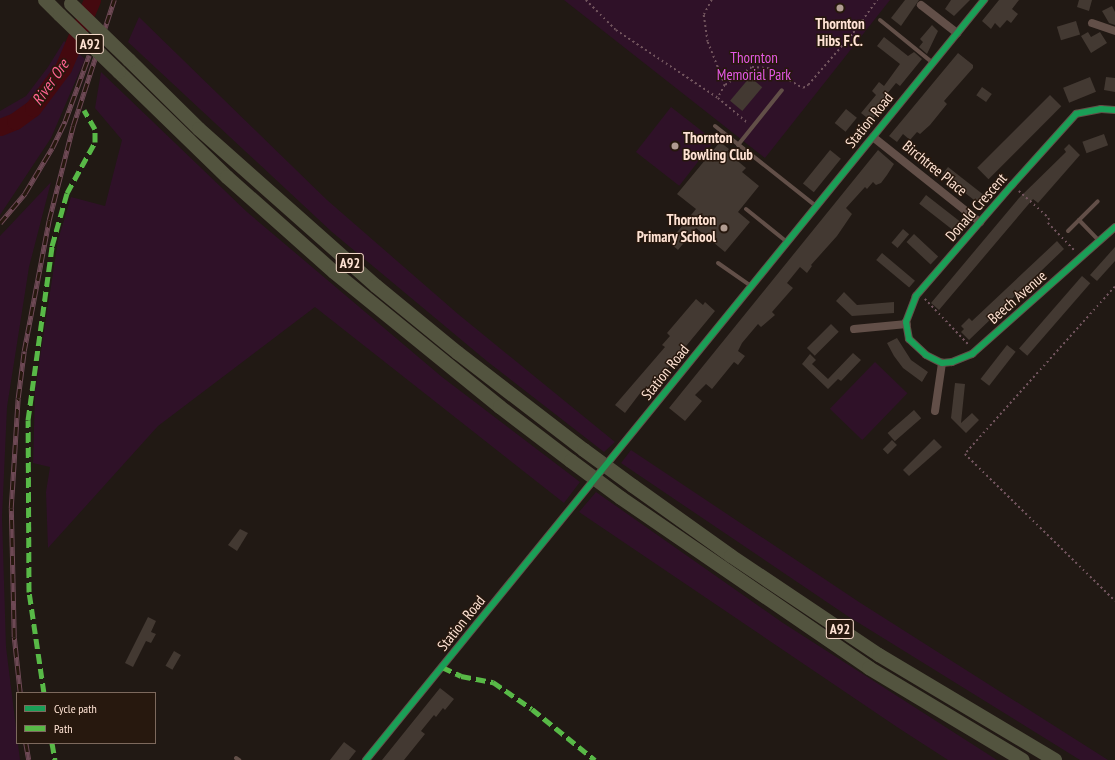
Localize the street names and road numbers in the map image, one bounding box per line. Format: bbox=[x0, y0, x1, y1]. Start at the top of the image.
road number: A92 bbox=[75, 32, 105, 56]
street label: Station Road bbox=[841, 89, 897, 151]
street label: Birchtree Place bbox=[899, 137, 971, 199]
street label: Donald Crescent bbox=[942, 169, 1010, 245]
road number: A92 bbox=[335, 251, 365, 275]
street label: Beech Avenue bbox=[984, 267, 1050, 327]
street label: Station Road bbox=[637, 341, 693, 403]
street label: Station Road bbox=[433, 592, 489, 654]
road number: A92 bbox=[825, 617, 855, 641]

